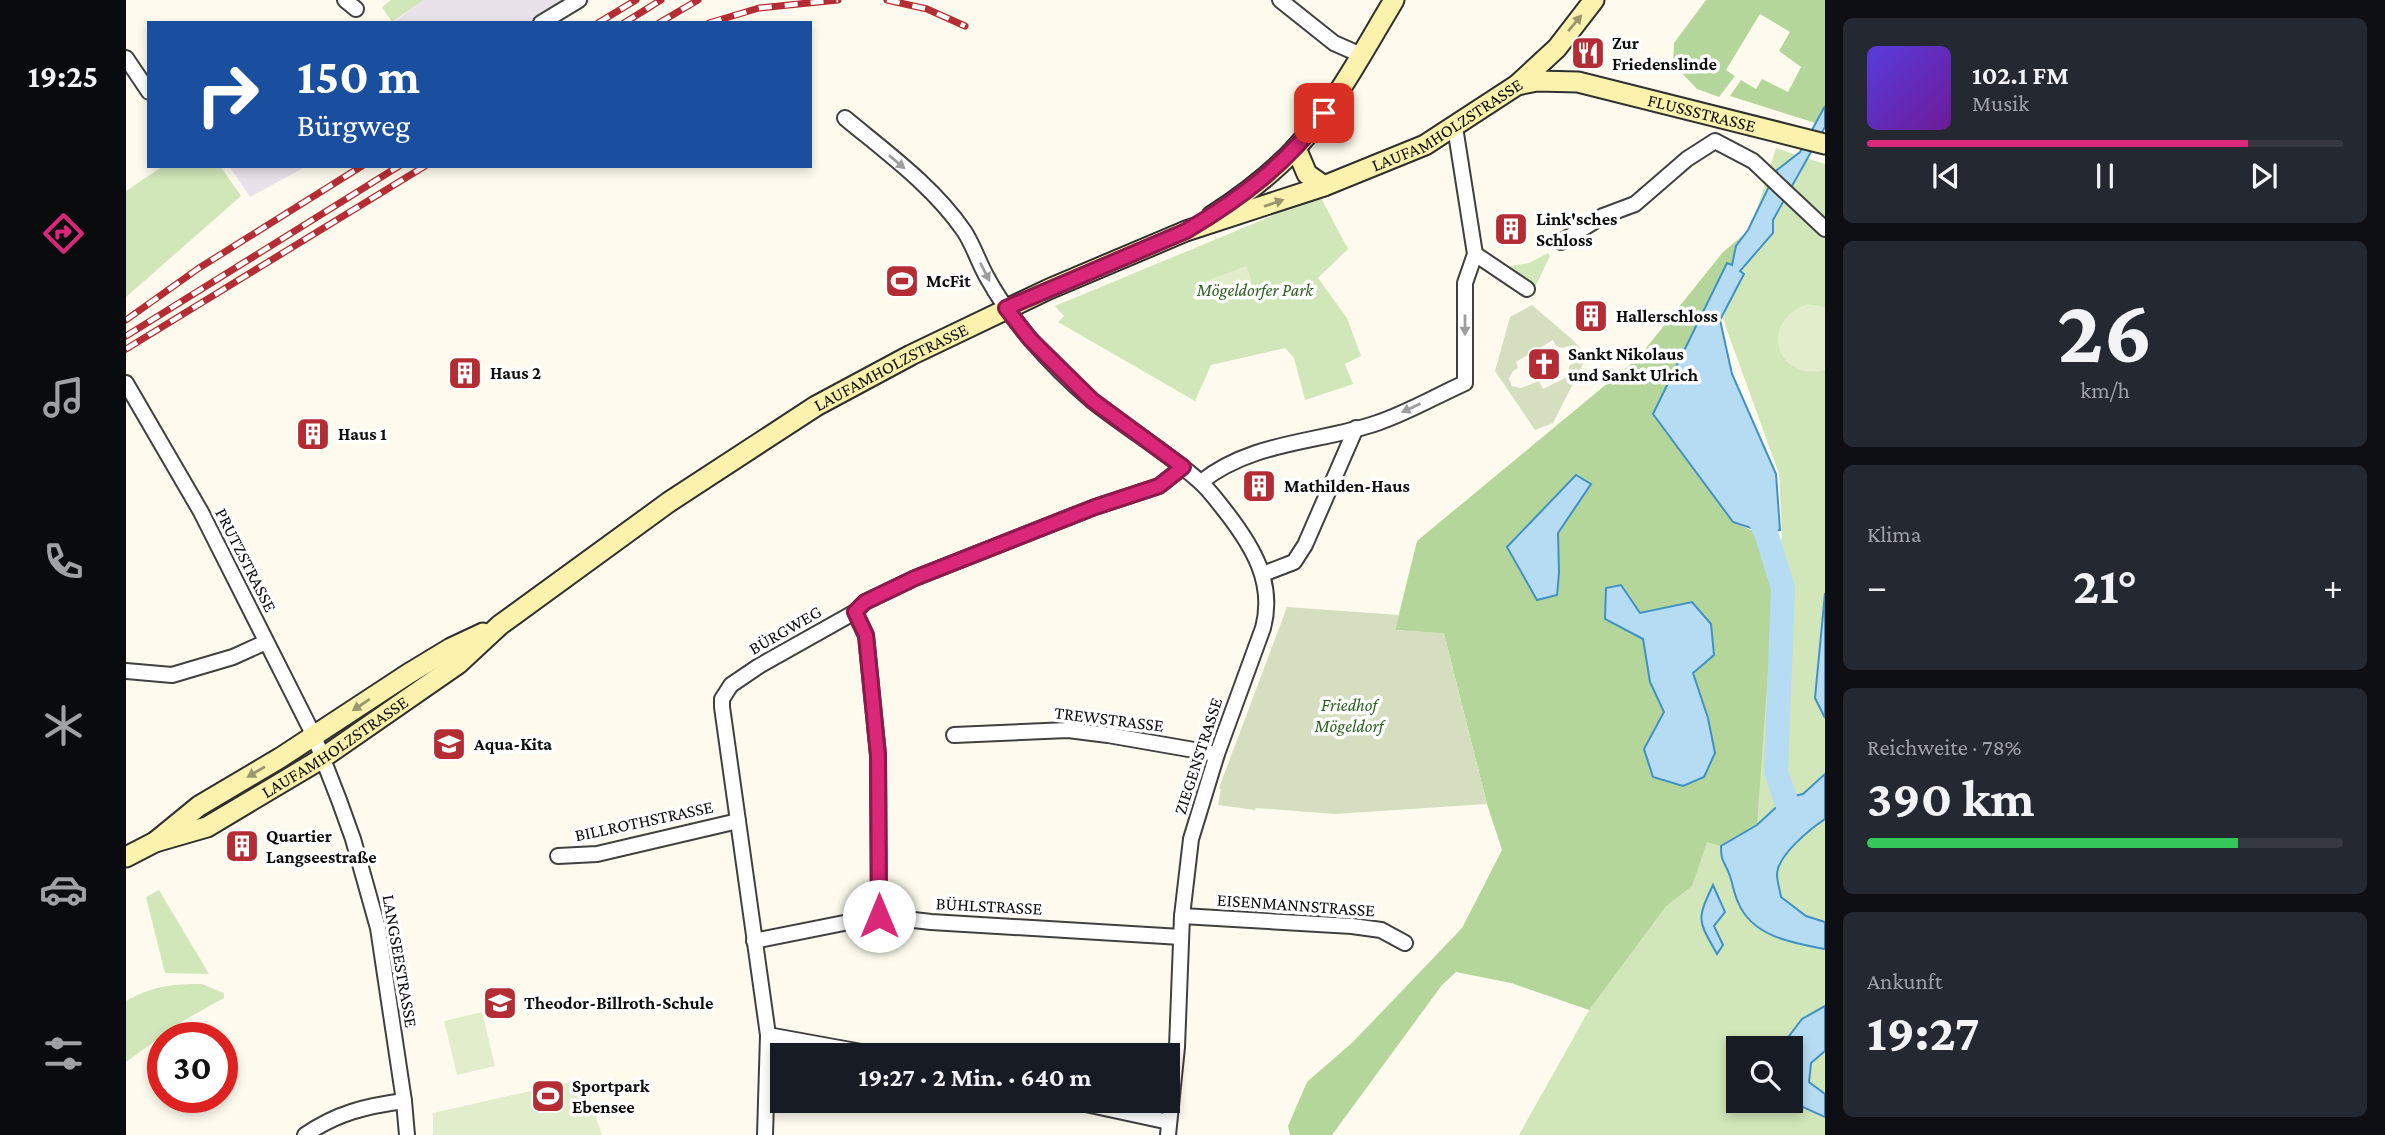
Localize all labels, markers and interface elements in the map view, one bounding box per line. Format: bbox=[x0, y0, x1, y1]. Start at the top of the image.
one-way arrow bbox=[1567, 15, 1582, 32]
place label: Zur Friedenslinde bbox=[1612, 33, 1717, 74]
restaurant icon: Zur Friedenslinde bbox=[1569, 34, 1607, 72]
icon: right bbox=[182, 49, 273, 140]
text: 150 m bbox=[297, 49, 420, 104]
text: 19:25 bbox=[28, 58, 98, 94]
text: 102.1 FM bbox=[1972, 61, 2069, 90]
street label: LAUFAMHOLZSTRASSE bbox=[1369, 74, 1526, 176]
pin bbox=[1294, 83, 1354, 143]
street label: FLUSSSTRASSE bbox=[1646, 90, 1758, 136]
text: Musik bbox=[1972, 90, 2029, 116]
icon: arrive bbox=[1305, 94, 1343, 132]
text: Bürgweg bbox=[297, 107, 411, 143]
one-way arrow bbox=[889, 154, 906, 169]
icon: previous bbox=[1927, 157, 1965, 195]
icon: pause bbox=[2086, 157, 2124, 195]
icon: next bbox=[2245, 157, 2283, 195]
one-way arrow bbox=[1264, 197, 1285, 208]
icon: directions bbox=[39, 209, 88, 258]
place label: Link'sches Schloss bbox=[1536, 209, 1617, 250]
building icon: Link'sches Schloss bbox=[1492, 210, 1530, 248]
sports icon: McFit bbox=[883, 262, 921, 300]
one-way arrow bbox=[979, 262, 990, 282]
place label: McFit bbox=[926, 271, 971, 291]
park label: Mögeldorfer Park bbox=[1196, 280, 1314, 300]
text: 26 bbox=[2057, 280, 2153, 382]
building icon: Hallerschloss bbox=[1572, 297, 1610, 335]
place label: Hallerschloss bbox=[1616, 306, 1718, 326]
one-way arrow bbox=[1460, 314, 1471, 336]
street label: LAUFAMHOLZSTRASSE bbox=[810, 319, 972, 415]
place label: Sankt Nikolaus und Sankt Ulrich bbox=[1568, 344, 1699, 385]
church icon: Sankt Nikolaus und Sankt Ulrich bbox=[1525, 345, 1563, 383]
building icon: Haus 2 bbox=[446, 354, 484, 392]
place label: Haus 2 bbox=[490, 363, 541, 383]
icon: music bbox=[39, 373, 88, 422]
text: km/h bbox=[2080, 377, 2130, 403]
one-way arrow bbox=[1401, 402, 1421, 413]
building icon: Haus 1 bbox=[294, 415, 332, 453]
place label: Haus 1 bbox=[338, 424, 387, 444]
building icon: Mathilden-Haus bbox=[1240, 467, 1278, 505]
place label: Mathilden-Haus bbox=[1284, 476, 1410, 496]
street label: PRUTZSTRASSE bbox=[211, 505, 281, 615]
text: Klima bbox=[1867, 521, 1921, 547]
icon: phone bbox=[39, 537, 88, 586]
text: 21° bbox=[2073, 556, 2137, 614]
text: − bbox=[1867, 565, 1887, 607]
text: + bbox=[2323, 565, 2343, 607]
street label: BÜRGWEG bbox=[745, 601, 825, 659]
street label: LAUFAMHOLZSTRASSE bbox=[258, 692, 412, 802]
street label: ZIEGENSTRASSE bbox=[1170, 695, 1226, 817]
park label: Friedhof Mögeldorf bbox=[1314, 695, 1386, 736]
one-way arrow bbox=[352, 698, 370, 712]
icon: climate bbox=[39, 701, 88, 750]
street label: TREWSTRASSE bbox=[1053, 702, 1165, 736]
school or university icon: Aqua-Kita bbox=[430, 725, 468, 763]
place label: Aqua-Kita bbox=[473, 734, 552, 754]
text: Reichweite · 78% bbox=[1867, 734, 2021, 760]
one-way arrow bbox=[247, 766, 266, 778]
text: 390 km bbox=[1867, 769, 2035, 827]
street label: BILLROTHSTRASSE bbox=[573, 797, 715, 845]
place label: Quartier Langseestraße bbox=[266, 826, 377, 867]
building icon: Quartier Langseestraße bbox=[223, 827, 261, 865]
icon: car bbox=[39, 865, 88, 914]
position arrow bbox=[842, 879, 916, 953]
street label: EISENMANNSTRASSE bbox=[1216, 889, 1376, 921]
street label: LANGSEESTRASSE bbox=[378, 893, 422, 1029]
street label: BÜHLSTRASSE bbox=[935, 893, 1043, 919]
text: Ankunft bbox=[1867, 968, 1942, 994]
school or university icon: Theodor-Billroth-Schule bbox=[481, 984, 519, 1022]
place label: Theodor-Billroth-Schule bbox=[524, 993, 713, 1013]
text: 19:27 bbox=[1867, 1003, 1980, 1061]
speed limit sign: 30 bbox=[147, 1022, 238, 1113]
icon: filters bbox=[39, 1029, 88, 1078]
map controls bbox=[1726, 1036, 1803, 1113]
button: search bbox=[1726, 1036, 1803, 1113]
text: 19:27 · 2 Min. · 640 m bbox=[858, 1063, 1092, 1092]
place label: Sportpark Ebensee bbox=[572, 1076, 650, 1117]
sports icon: Sportpark Ebensee bbox=[529, 1077, 567, 1115]

